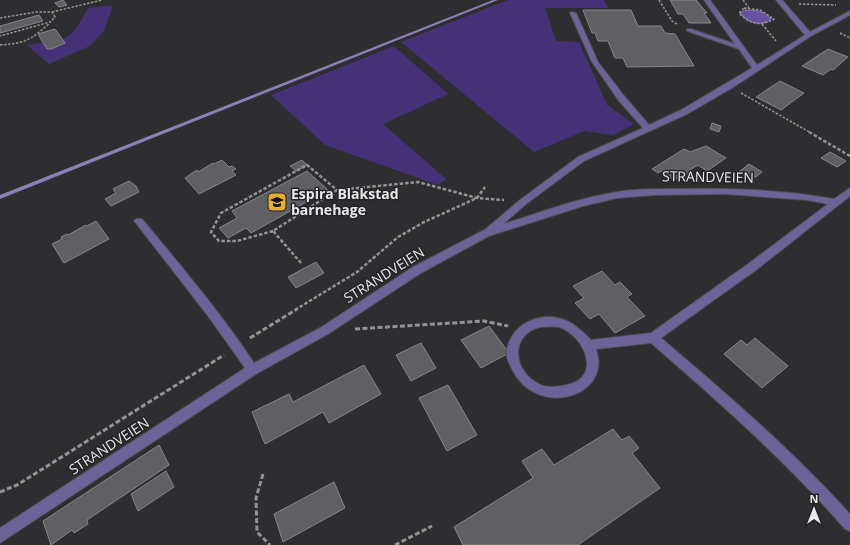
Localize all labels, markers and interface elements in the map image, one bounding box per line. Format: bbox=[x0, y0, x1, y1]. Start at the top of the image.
street label: STRANDVEIEN bbox=[662, 166, 754, 187]
place label: Espira Blakstad barnehage bbox=[291, 184, 399, 219]
school or university icon: Espira Blakstad barnehage bbox=[266, 191, 288, 213]
street label: STRANDVEIEN bbox=[340, 242, 428, 307]
street label: STRANDVEIEN bbox=[65, 413, 152, 479]
north arrow bbox=[794, 489, 834, 529]
text: N bbox=[810, 491, 818, 506]

